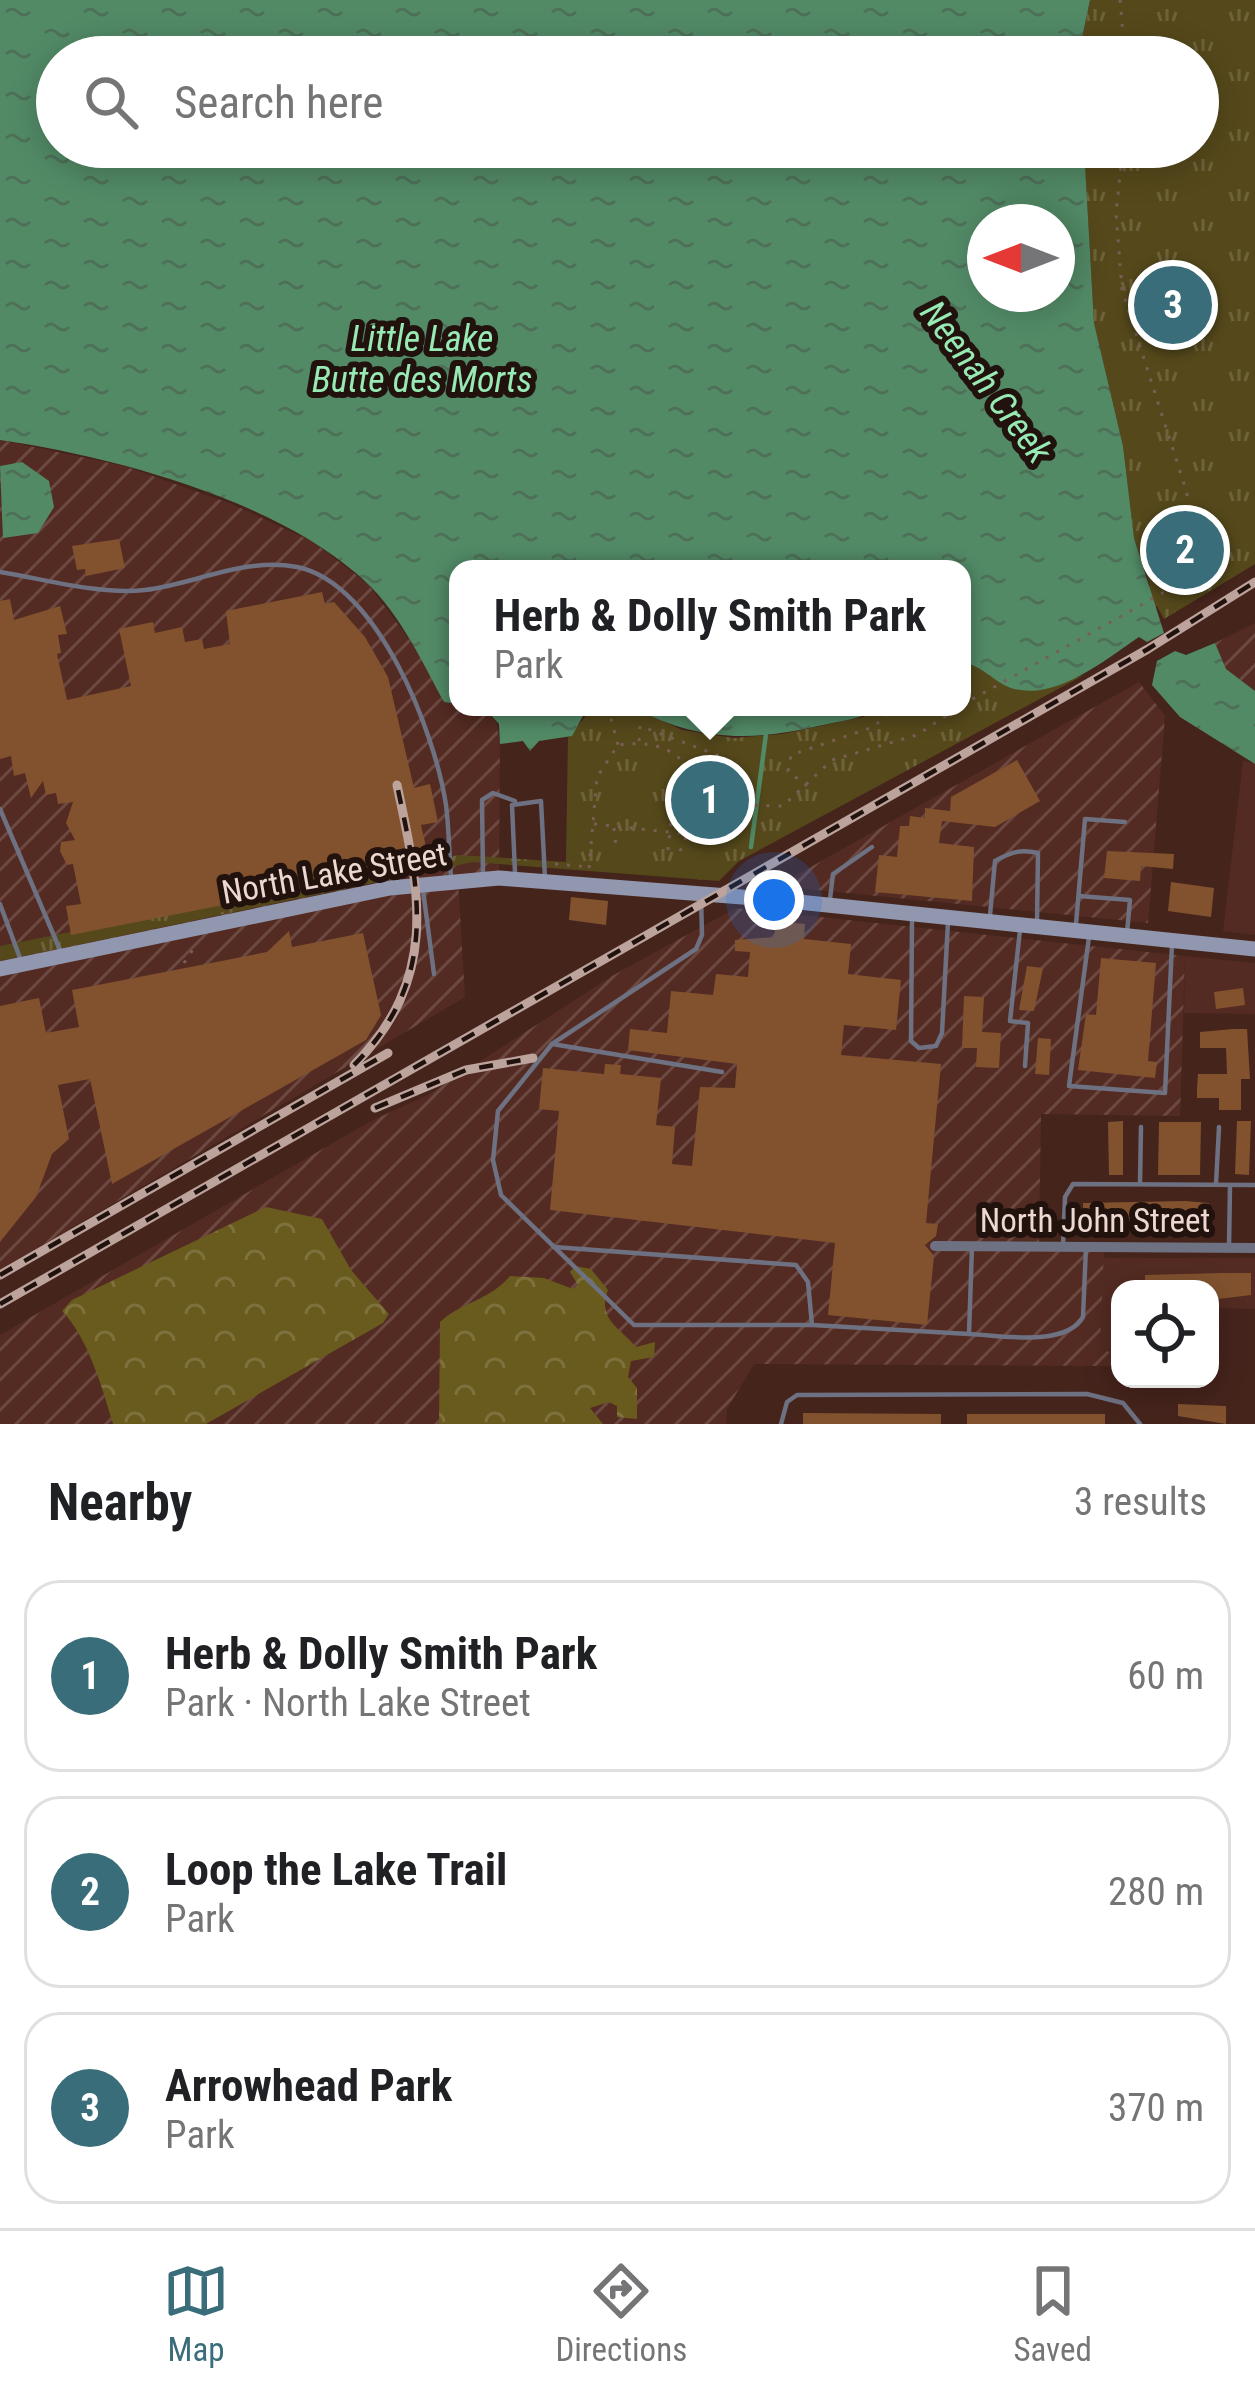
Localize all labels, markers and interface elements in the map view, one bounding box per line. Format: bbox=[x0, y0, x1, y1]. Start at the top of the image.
search box bbox=[36, 36, 1219, 168]
icon: search bbox=[78, 69, 144, 135]
text: Search here bbox=[174, 76, 383, 129]
north arrow bbox=[967, 204, 1075, 312]
pin: 3 bbox=[1134, 260, 1212, 350]
water label: Neenah Creek bbox=[912, 293, 1061, 472]
water label: Little Lake Butte des Morts bbox=[312, 318, 532, 401]
pin: 2 bbox=[1146, 505, 1224, 595]
popup bbox=[449, 560, 971, 716]
text: Herb & Dolly Smith Park bbox=[494, 589, 926, 642]
text: Park bbox=[494, 642, 563, 688]
pin: 1 bbox=[671, 755, 749, 845]
street label: North Lake Street bbox=[219, 834, 449, 912]
your location bbox=[744, 870, 804, 930]
street label: North John Street bbox=[980, 1201, 1210, 1240]
map controls bbox=[1111, 1280, 1219, 1388]
button: locate bbox=[1111, 1280, 1219, 1388]
text: Nearby bbox=[48, 1473, 192, 1532]
text: 3 results bbox=[1074, 1479, 1207, 1525]
text: Herb & Dolly Smith Park bbox=[165, 1627, 597, 1680]
text: 1 bbox=[80, 1653, 100, 1699]
text: 60 m bbox=[1127, 1653, 1204, 1699]
text: Park · North Lake Street bbox=[165, 1680, 531, 1726]
text: Loop the Lake Trail bbox=[165, 1843, 507, 1896]
text: 2 bbox=[80, 1869, 100, 1915]
text: 280 m bbox=[1108, 1869, 1204, 1915]
text: Park bbox=[165, 1896, 235, 1942]
text: Arrowhead Park bbox=[165, 2059, 452, 2112]
text: 3 bbox=[80, 2085, 100, 2131]
text: 370 m bbox=[1108, 2085, 1204, 2131]
text: Park bbox=[165, 2112, 235, 2158]
tab: Map bbox=[163, 2258, 229, 2369]
tab: Directions bbox=[555, 2258, 687, 2369]
tab: Saved bbox=[1013, 2258, 1092, 2369]

